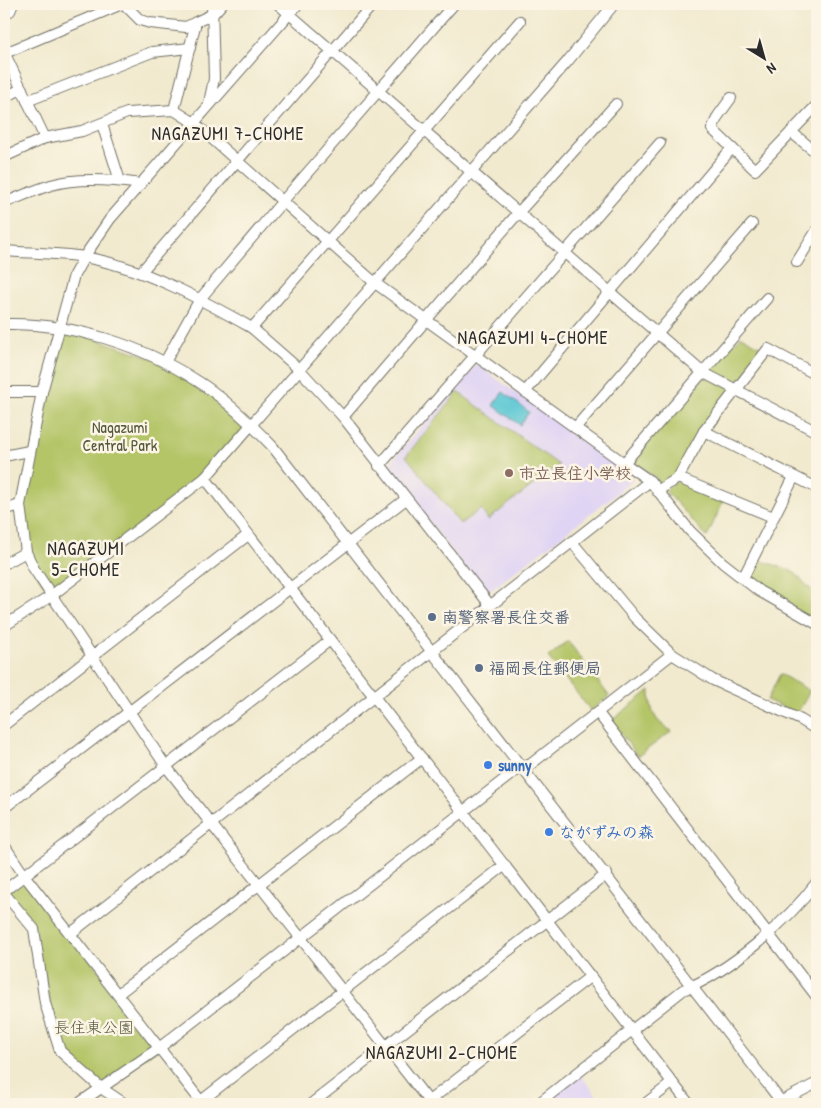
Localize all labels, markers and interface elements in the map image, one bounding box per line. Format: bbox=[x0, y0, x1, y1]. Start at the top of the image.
north arrow bbox=[738, 32, 788, 82]
text: N bbox=[763, 59, 781, 79]
district label: NAGAZUMI 7-CHOME bbox=[151, 121, 305, 146]
district label: NAGAZUMI 4-CHOME bbox=[458, 325, 608, 350]
park label: Nagazumi Central Park bbox=[82, 416, 158, 456]
place label: 市立長住小学校 bbox=[519, 462, 631, 484]
marker: 市立長住小学校 bbox=[503, 467, 515, 479]
district label: NAGAZUMI 5-CHOME bbox=[47, 536, 125, 582]
place label: 南警察署長住交番 bbox=[442, 606, 570, 628]
marker: 南警察署長住交番 bbox=[426, 611, 438, 623]
place label: 福岡長住郵便局 bbox=[489, 657, 601, 679]
marker: 福岡長住郵便局 bbox=[473, 662, 485, 674]
place label: sunny bbox=[498, 754, 532, 777]
marker: sunny bbox=[482, 759, 494, 771]
place label: ながずみの森 bbox=[559, 821, 654, 843]
marker: ながずみの森 bbox=[543, 826, 555, 838]
park label: 長住東公園 bbox=[54, 1016, 134, 1038]
district label: NAGAZUMI 2-CHOME bbox=[366, 1040, 518, 1065]

